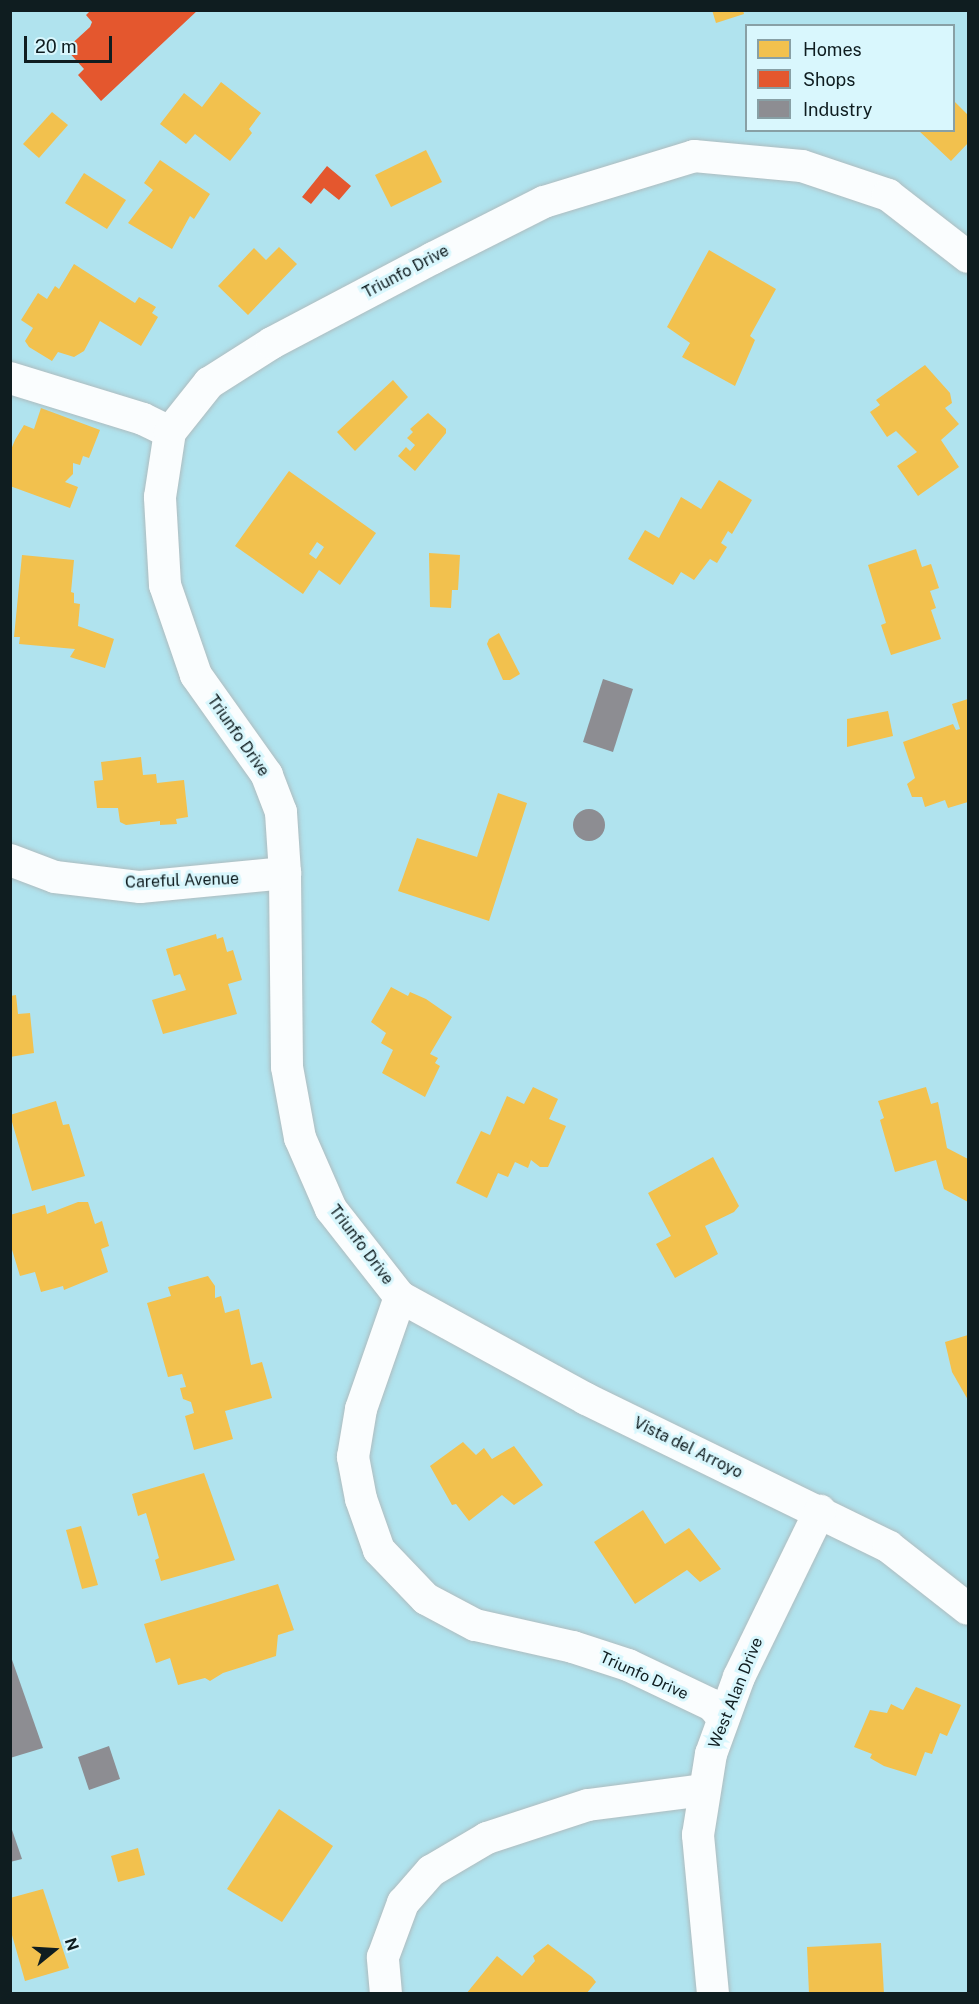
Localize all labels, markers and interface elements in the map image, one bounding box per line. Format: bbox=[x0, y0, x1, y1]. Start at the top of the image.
scale bar bbox=[27, 24, 116, 62]
legend bbox=[745, 24, 955, 132]
text: 20 m bbox=[35, 36, 77, 57]
text: Homes bbox=[803, 39, 862, 60]
text: Shops bbox=[803, 69, 855, 90]
text: Industry bbox=[803, 99, 872, 120]
street label: Triunfo Drive bbox=[360, 241, 452, 303]
street label: Triunfo Drive bbox=[203, 692, 273, 780]
street label: Careful Avenue bbox=[125, 869, 239, 893]
street label: Triunfo Drive bbox=[325, 1201, 397, 1289]
street label: Vista del Arroyo bbox=[630, 1413, 746, 1483]
street label: West Alan Drive bbox=[705, 1635, 767, 1751]
street label: Triunfo Drive bbox=[597, 1648, 691, 1704]
north arrow bbox=[24, 1920, 84, 1980]
text: N bbox=[61, 1935, 83, 1953]

